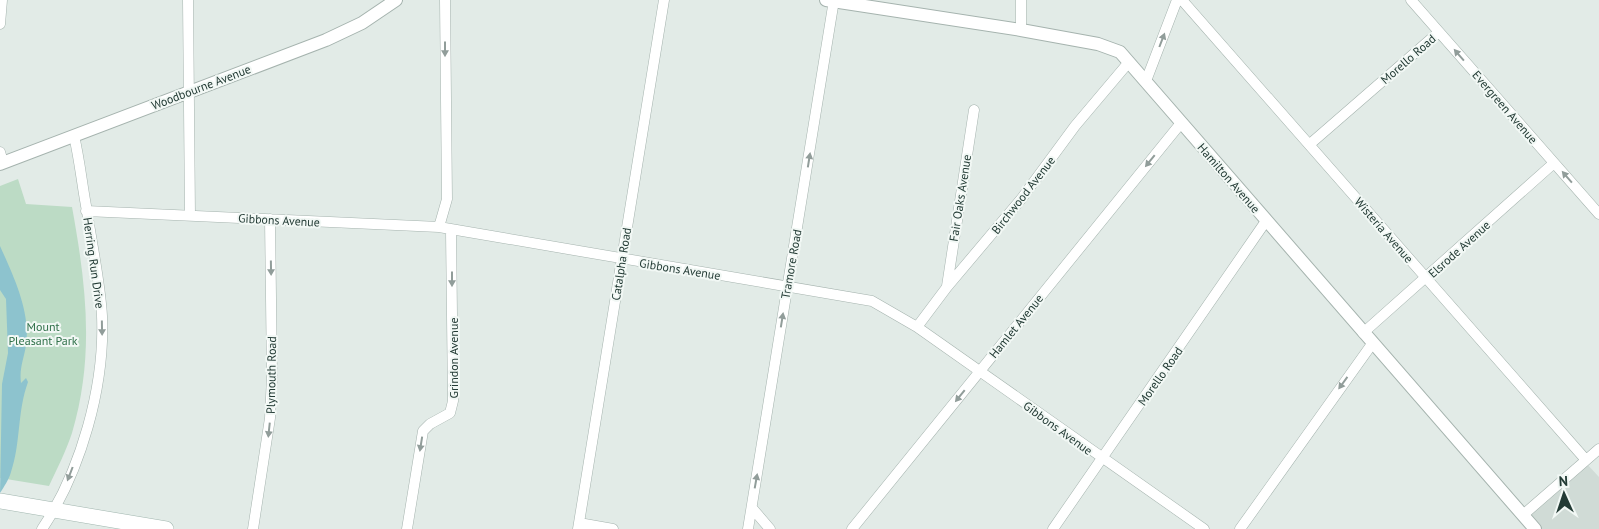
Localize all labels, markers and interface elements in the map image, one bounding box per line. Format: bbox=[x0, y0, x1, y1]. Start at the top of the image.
street label: Morello Road bbox=[1377, 31, 1439, 87]
one-way arrow bbox=[1158, 32, 1166, 47]
one-way arrow bbox=[441, 41, 449, 57]
one-way arrow bbox=[1453, 50, 1465, 62]
street label: Woodbourne Avenue bbox=[149, 61, 253, 113]
street label: Evergreen Avenue bbox=[1469, 67, 1541, 147]
street label: Hamilton Avenue bbox=[1195, 140, 1263, 216]
one-way arrow bbox=[805, 152, 813, 168]
street label: Fair Oaks Avenue bbox=[946, 153, 974, 243]
street label: Birchwood Avenue bbox=[988, 153, 1058, 237]
one-way arrow bbox=[1145, 154, 1156, 167]
one-way arrow bbox=[1561, 172, 1573, 184]
street label: Wisteria Avenue bbox=[1352, 194, 1416, 266]
street label: Gibbons Avenue bbox=[238, 210, 320, 230]
street label: Herring Run Drive bbox=[80, 216, 108, 310]
street label: Elsrode Avenue bbox=[1425, 217, 1493, 281]
street label: Catalpha Road bbox=[608, 226, 634, 302]
street label: Tramore Road bbox=[778, 228, 804, 300]
street label: Gibbons Avenue bbox=[638, 255, 722, 283]
one-way arrow bbox=[267, 260, 275, 276]
one-way arrow bbox=[448, 272, 456, 288]
street label: Hamlet Avenue bbox=[986, 291, 1046, 361]
one-way arrow bbox=[778, 312, 786, 328]
street label: Grindon Avenue bbox=[446, 318, 461, 398]
park label: Mount Pleasant Park bbox=[8, 319, 78, 348]
one-way arrow bbox=[98, 321, 106, 337]
street label: Plymouth Road bbox=[263, 336, 279, 414]
street label: Morello Road bbox=[1134, 344, 1186, 408]
one-way arrow bbox=[1338, 376, 1348, 390]
one-way arrow bbox=[954, 389, 965, 402]
street label: Gibbons Avenue bbox=[1020, 398, 1096, 458]
one-way arrow bbox=[265, 423, 273, 439]
one-way arrow bbox=[417, 436, 425, 452]
one-way arrow bbox=[66, 467, 73, 482]
north arrow bbox=[1539, 469, 1589, 519]
text: N bbox=[1558, 472, 1568, 490]
one-way arrow bbox=[753, 473, 761, 489]

